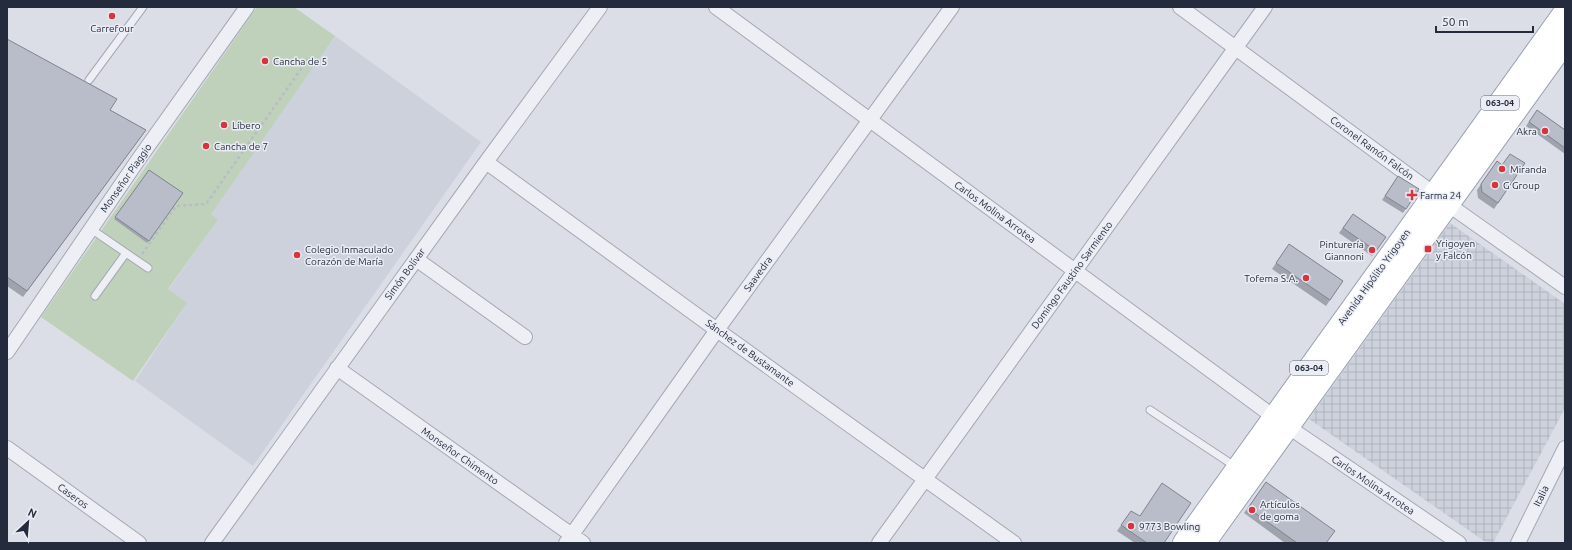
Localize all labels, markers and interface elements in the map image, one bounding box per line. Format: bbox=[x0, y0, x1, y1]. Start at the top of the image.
scale bar bbox=[1436, 8, 1533, 34]
marker: Carrefour bbox=[107, 11, 117, 21]
text: 50 m bbox=[1442, 15, 1469, 28]
place label: Carrefour bbox=[90, 23, 134, 34]
marker: Cancha de 5 bbox=[260, 56, 270, 66]
place label: Cancha de 5 bbox=[273, 56, 327, 67]
road number: 063-04 bbox=[1481, 96, 1519, 110]
street label: Coronel Ramón Falcón bbox=[1328, 114, 1416, 182]
marker: Líbero bbox=[219, 120, 229, 130]
place label: Líbero bbox=[232, 120, 261, 131]
place label: Akra bbox=[1517, 126, 1537, 137]
marker: Akra bbox=[1540, 126, 1550, 136]
marker: Cancha de 7 bbox=[201, 141, 211, 151]
place label: Cancha de 7 bbox=[214, 141, 268, 152]
street label: Monseñor Piaggio bbox=[98, 142, 154, 214]
marker: Miranda bbox=[1497, 164, 1507, 174]
place label: Miranda bbox=[1510, 164, 1547, 175]
street label: Carlos Molina Arrotea bbox=[952, 179, 1038, 245]
marker: G Group bbox=[1490, 180, 1500, 190]
place label: G Group bbox=[1503, 180, 1540, 191]
marker: Farma 24 bbox=[1407, 190, 1417, 200]
place label: Farma 24 bbox=[1420, 190, 1462, 201]
street label: Domingo Faustino Sarmiento bbox=[1029, 219, 1115, 331]
street label: Avenida Hipólito Yrigoyen bbox=[1336, 227, 1412, 327]
place label: Yrigoyen y Falcón bbox=[1436, 238, 1475, 261]
place label: Pinturería Giannoni bbox=[1320, 239, 1364, 262]
place label: Colegio Inmaculado Corazón de María bbox=[305, 244, 393, 267]
marker: Yrigoyen y Falcón bbox=[1423, 244, 1433, 254]
marker: Pinturería Giannoni bbox=[1367, 245, 1377, 255]
street label: Simón Bolívar bbox=[383, 246, 428, 302]
marker: Colegio Inmaculado Corazón de María bbox=[292, 250, 302, 260]
street label: Saavedra bbox=[742, 254, 774, 294]
place label: Tofema S.A. bbox=[1244, 273, 1298, 284]
marker: Tofema S.A. bbox=[1301, 273, 1311, 283]
street label: Sánchez de Bustamante bbox=[704, 317, 796, 389]
road number: 063-04 bbox=[1290, 361, 1328, 375]
street label: Monseñor Chimento bbox=[419, 425, 501, 487]
street label: Carlos Molina Arrotea bbox=[1330, 453, 1416, 517]
street label: Caseros bbox=[56, 481, 90, 511]
street label: Italia bbox=[1531, 484, 1551, 508]
place label: Artículos de goma bbox=[1260, 499, 1300, 522]
north arrow bbox=[8, 502, 48, 542]
marker: Artículos de goma bbox=[1247, 505, 1257, 515]
text: N bbox=[26, 506, 39, 520]
marker: 9773 Bowling bbox=[1126, 521, 1136, 531]
place label: 9773 Bowling bbox=[1139, 521, 1200, 532]

